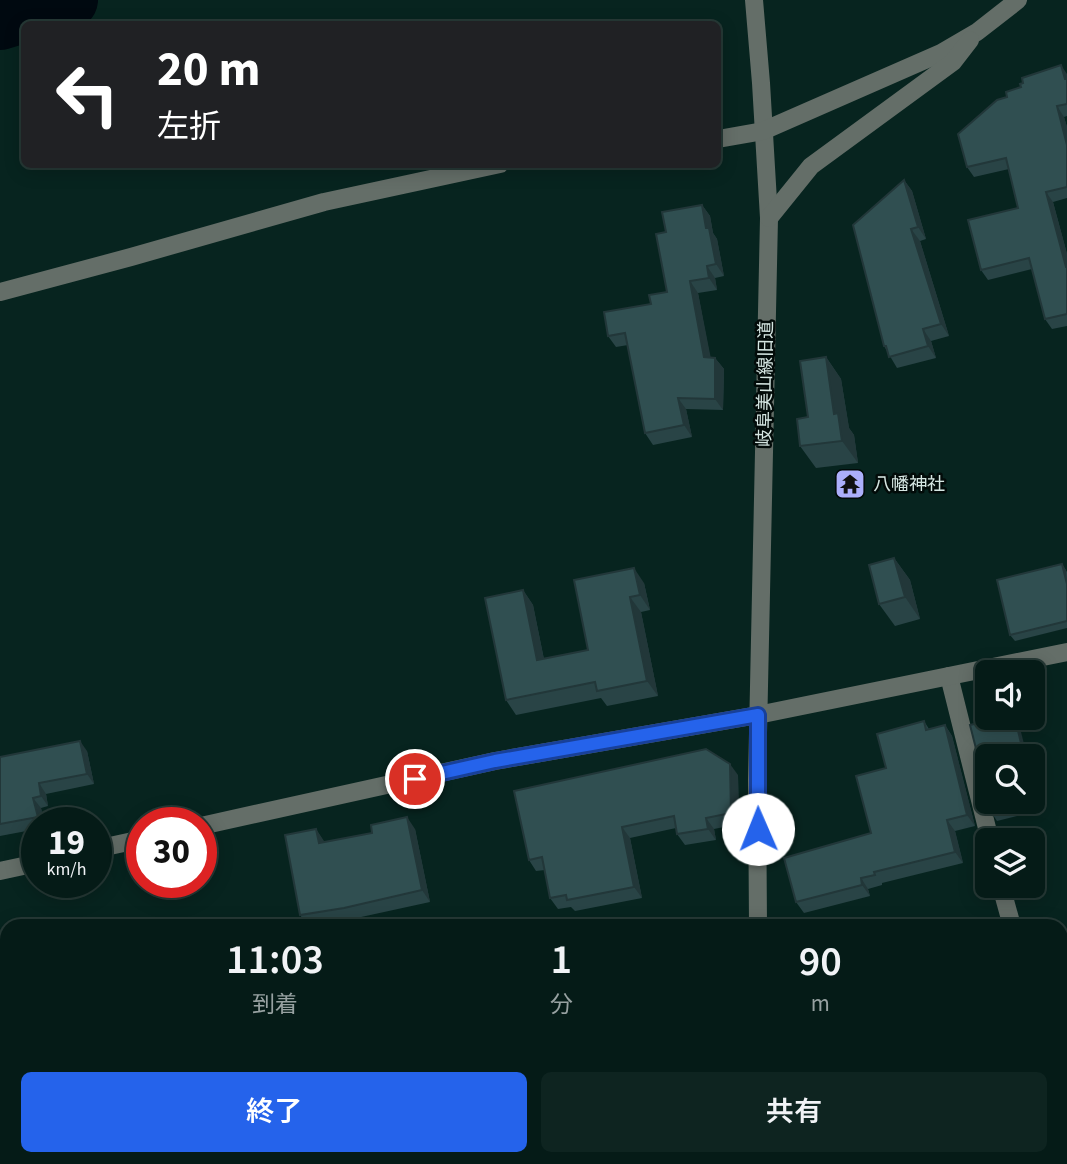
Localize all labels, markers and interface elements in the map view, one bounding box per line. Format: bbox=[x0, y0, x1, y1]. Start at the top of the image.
text: 20 m bbox=[157, 35, 261, 105]
icon: left bbox=[42, 49, 133, 140]
text: 左折 bbox=[157, 104, 221, 150]
street label: 岐阜美山線旧道 bbox=[752, 321, 779, 447]
temple icon: 八幡神社 bbox=[833, 467, 867, 501]
place label: 八幡神社 bbox=[873, 472, 945, 497]
map controls bbox=[975, 660, 1045, 898]
button: sound bbox=[975, 660, 1045, 730]
button: search bbox=[975, 744, 1045, 814]
pin bbox=[385, 749, 445, 809]
icon: arrive bbox=[396, 760, 434, 798]
position arrow bbox=[721, 792, 795, 866]
speed limit sign: 30 bbox=[126, 807, 217, 898]
text: 19 bbox=[48, 818, 85, 868]
button: layers bbox=[975, 828, 1045, 898]
text: km/h bbox=[47, 857, 86, 882]
text: 11:03 bbox=[226, 930, 324, 990]
text: 1 bbox=[551, 930, 572, 990]
text: 90 bbox=[799, 932, 842, 992]
text: m bbox=[811, 987, 830, 1020]
text: 到着 bbox=[252, 988, 298, 1021]
text: 分 bbox=[550, 988, 573, 1021]
button: 終了 bbox=[21, 1072, 527, 1152]
button: 共有 bbox=[541, 1072, 1047, 1152]

